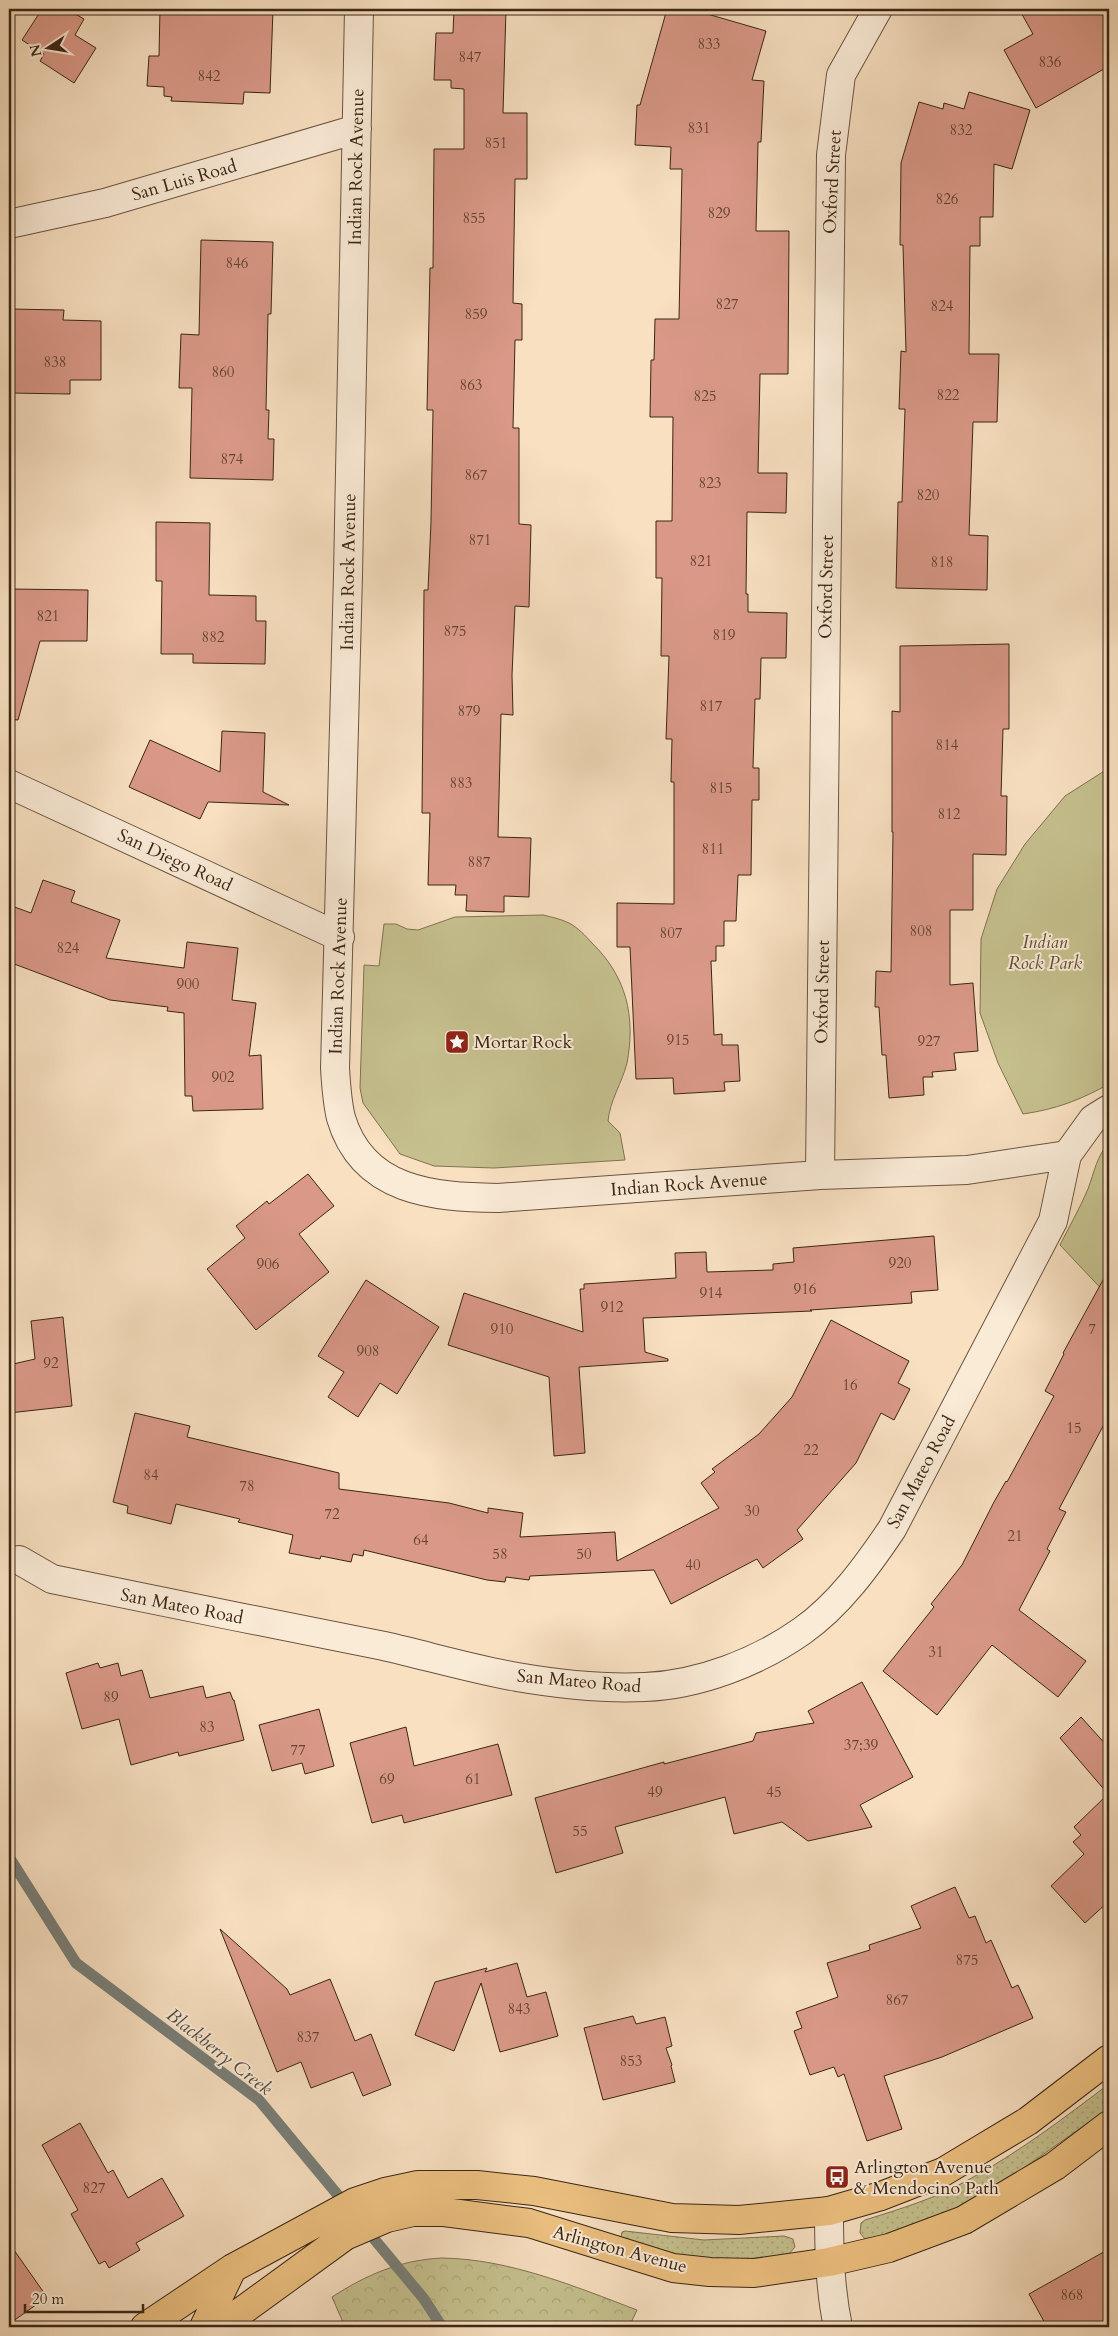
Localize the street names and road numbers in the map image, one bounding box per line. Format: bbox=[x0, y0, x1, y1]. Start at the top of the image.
street label: Indian Rock Avenue bbox=[343, 88, 370, 246]
street label: Oxford Street bbox=[817, 129, 848, 235]
street label: San Luis Road bbox=[129, 153, 240, 207]
street label: Indian Rock Avenue bbox=[335, 493, 362, 651]
street label: Oxford Street bbox=[813, 534, 840, 639]
street label: San Diego Road bbox=[113, 823, 237, 898]
street label: Indian Rock Avenue bbox=[323, 897, 354, 1055]
street label: Oxford Street bbox=[809, 939, 836, 1044]
street label: Indian Rock Avenue bbox=[610, 1167, 768, 1202]
street label: San Mateo Road bbox=[881, 1411, 962, 1533]
street label: San Mateo Road bbox=[118, 1582, 246, 1631]
street label: San Mateo Road bbox=[516, 1664, 643, 1699]
street label: Arlington Avenue bbox=[550, 2220, 690, 2279]

